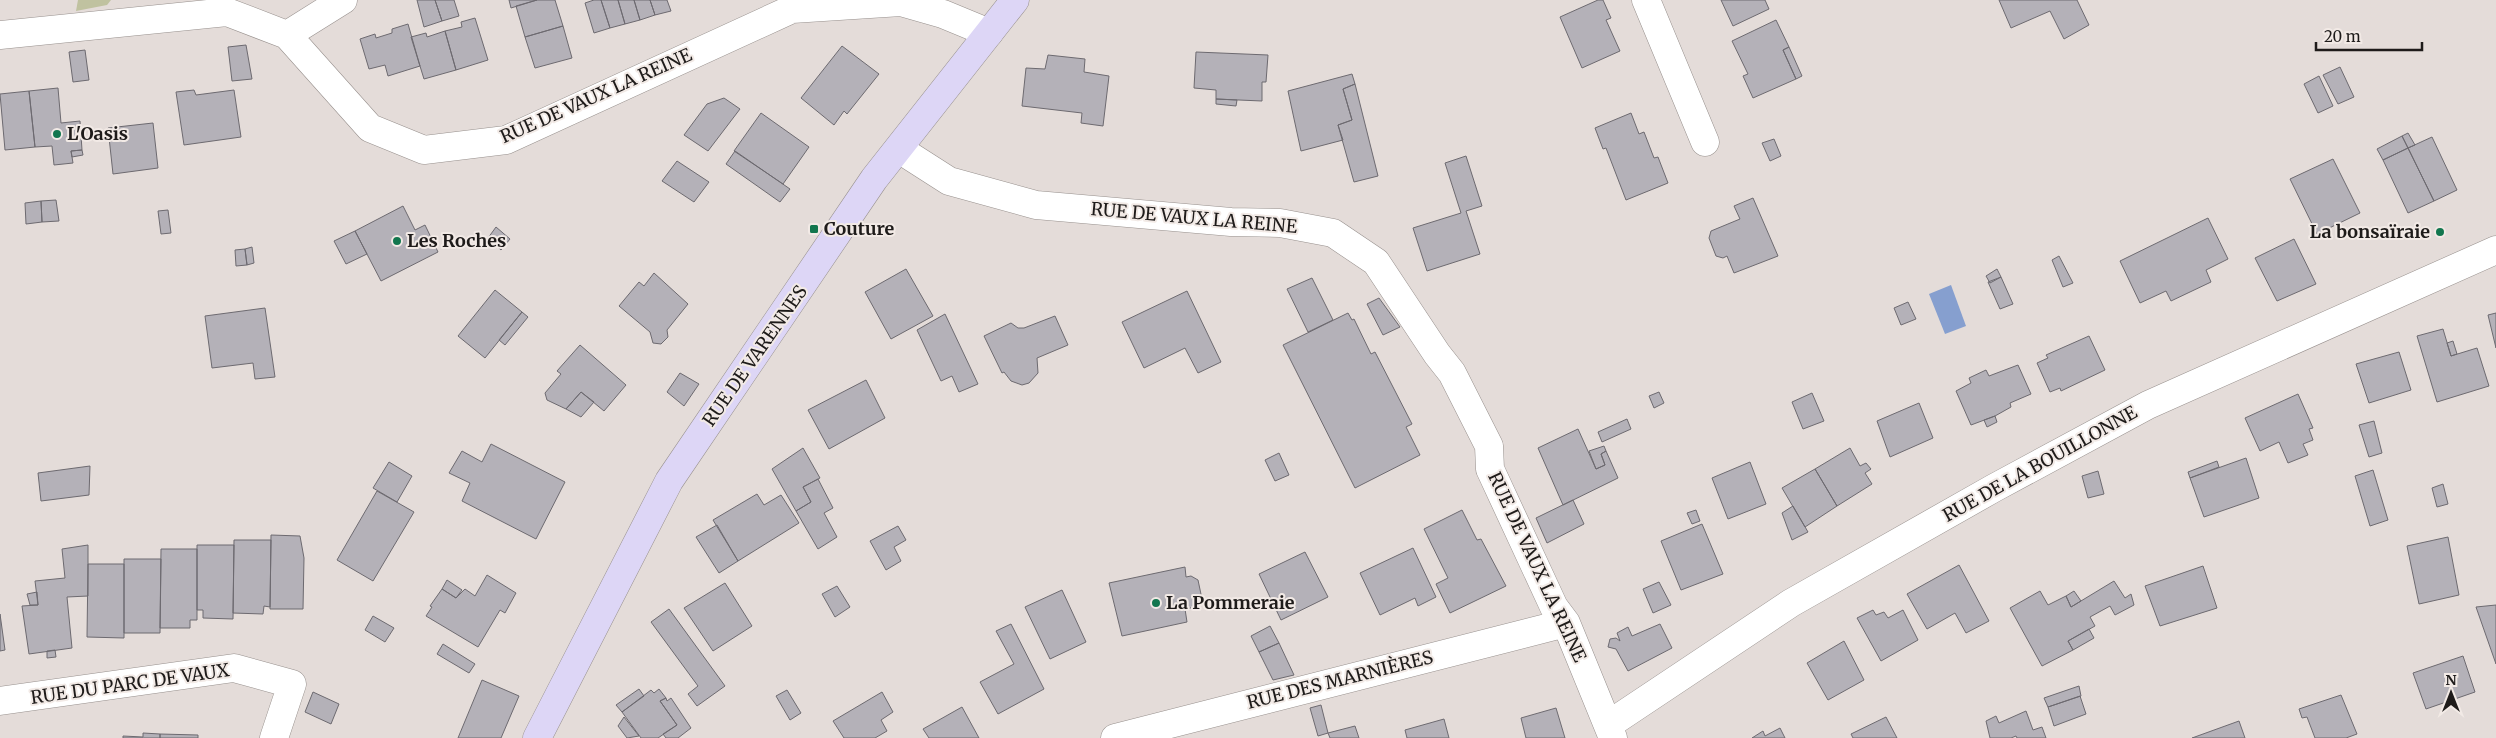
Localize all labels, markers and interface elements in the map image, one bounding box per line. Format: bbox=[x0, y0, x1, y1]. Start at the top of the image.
scale bar bbox=[2316, 20, 2422, 52]
text: 20 m bbox=[2324, 27, 2361, 46]
street label: RUE DE VAUX LA REINE bbox=[496, 43, 696, 148]
place label: L'Oasis bbox=[67, 122, 128, 145]
marker: L'Oasis bbox=[51, 128, 63, 140]
street label: RUE DE VAUX LA REINE bbox=[1090, 197, 1299, 238]
place label: Couture bbox=[824, 217, 894, 240]
place label: La bonsaïraie bbox=[2310, 220, 2430, 243]
marker: Couture bbox=[808, 223, 820, 235]
marker: La bonsaïraie bbox=[2434, 226, 2446, 238]
place label: Les Roches bbox=[407, 229, 506, 252]
marker: Les Roches bbox=[391, 235, 403, 247]
street label: RUE DE VARENNES bbox=[697, 280, 812, 431]
street label: RUE DE LA BOUILLONNE bbox=[1939, 400, 2141, 527]
street label: RUE DE VAUX LA REINE bbox=[1483, 468, 1592, 666]
place label: La Pommeraie bbox=[1166, 591, 1295, 614]
marker: La Pommeraie bbox=[1150, 597, 1162, 609]
street label: RUE DES MARNIÈRES bbox=[1244, 645, 1436, 714]
street label: RUE DU PARC DE VAUX bbox=[29, 658, 231, 709]
north arrow bbox=[2426, 668, 2476, 718]
text: N bbox=[2445, 671, 2457, 689]

